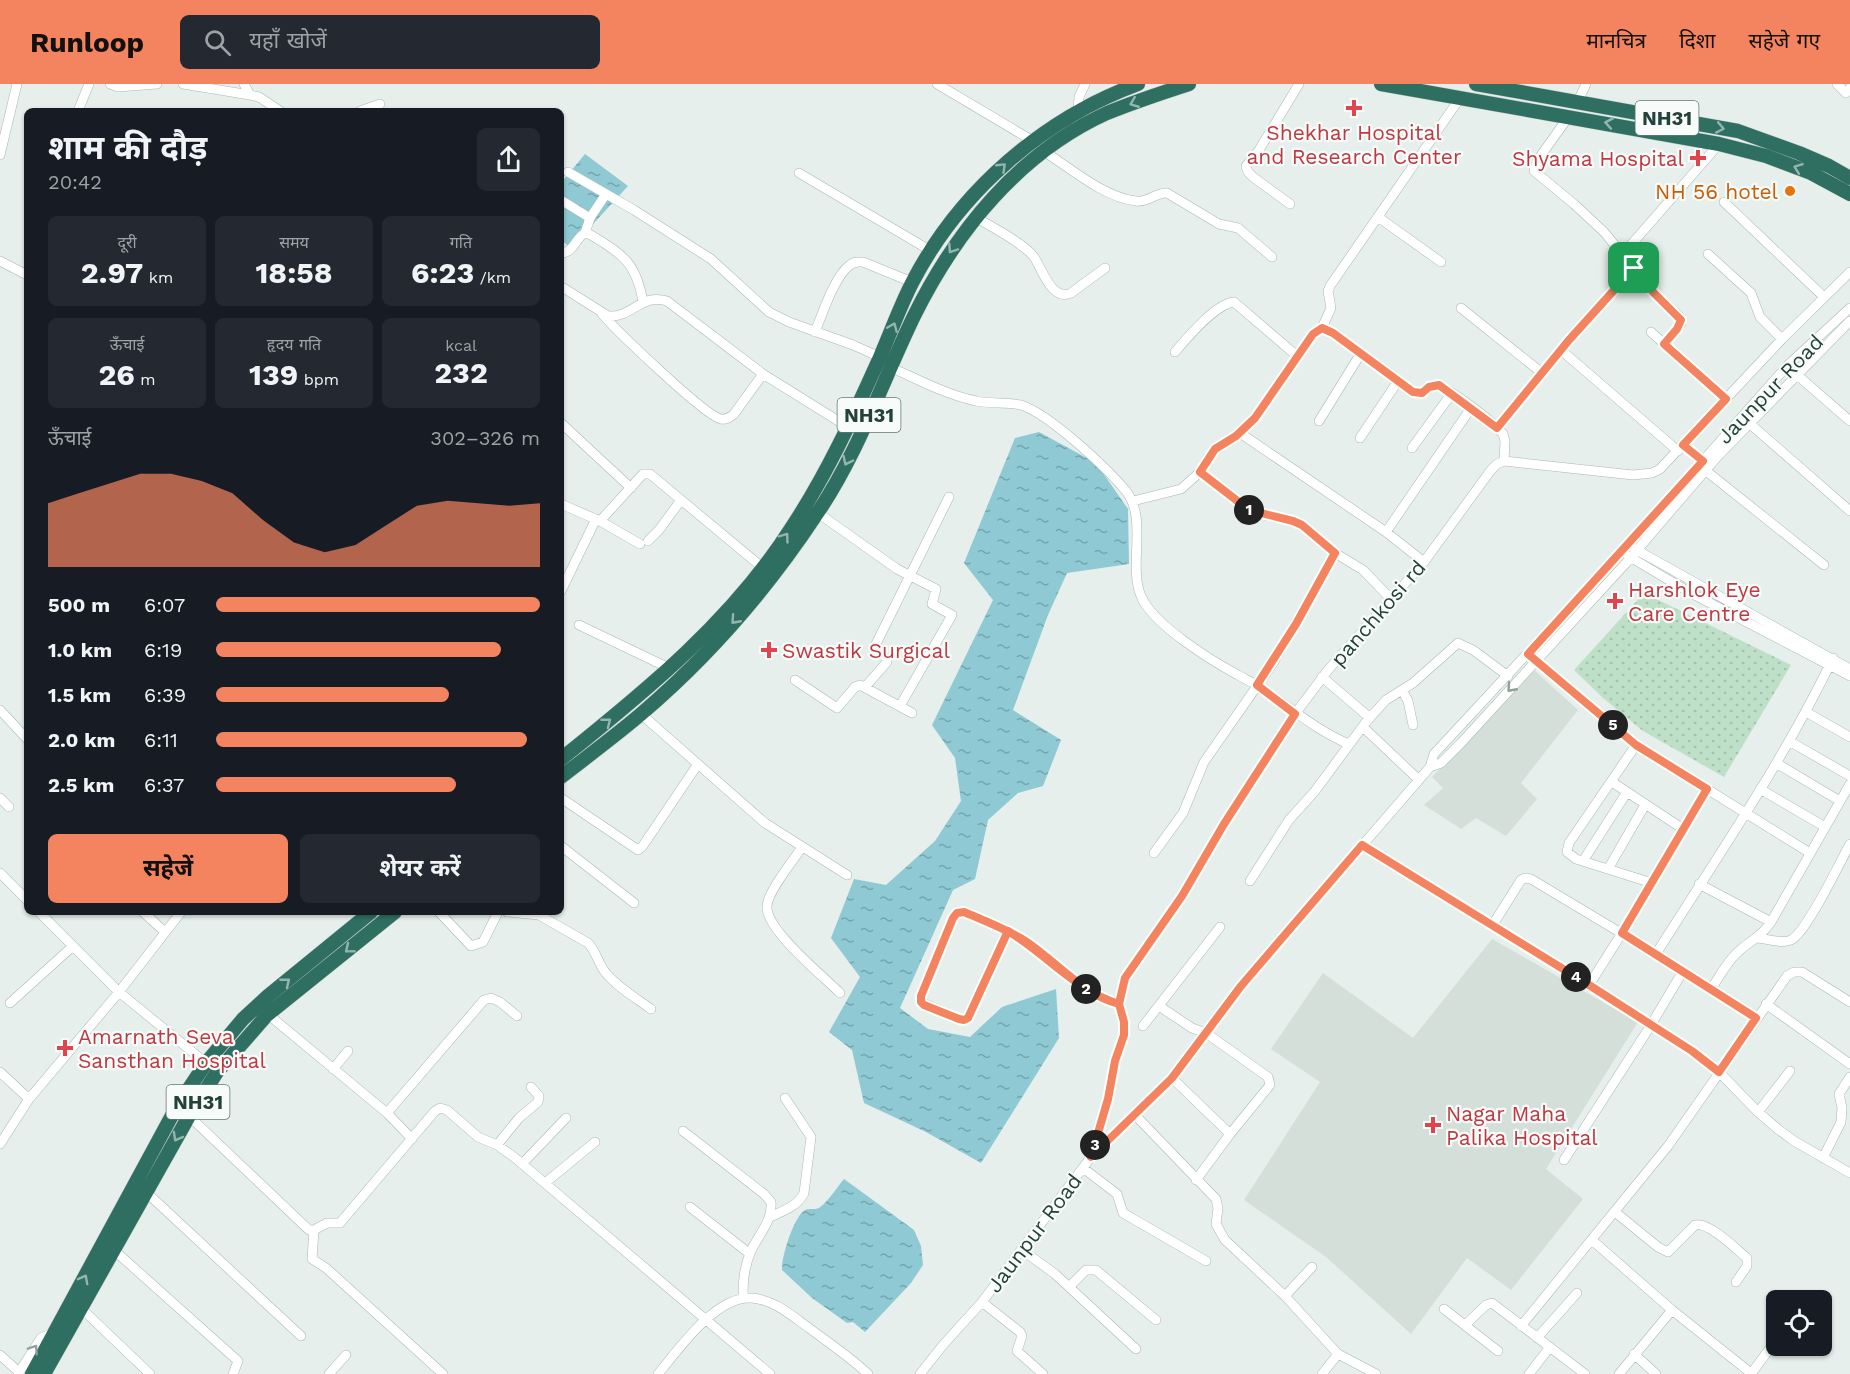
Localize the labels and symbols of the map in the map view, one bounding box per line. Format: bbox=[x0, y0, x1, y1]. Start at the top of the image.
one-way arrow bbox=[1129, 96, 1140, 108]
marker: Shekhar Hospital and Research Center bbox=[1345, 99, 1363, 117]
road number: NH31 bbox=[1636, 101, 1698, 135]
one-way arrow bbox=[1604, 117, 1614, 130]
place label: Shekhar Hospital and Research Center bbox=[1246, 120, 1462, 169]
one-way arrow bbox=[1714, 121, 1724, 134]
place label: Shyama Hospital bbox=[1512, 146, 1685, 171]
marker: Shyama Hospital bbox=[1689, 149, 1707, 167]
one-way arrow bbox=[1793, 163, 1804, 175]
one-way arrow bbox=[995, 164, 1006, 175]
place label: NH 56 hotel bbox=[1655, 179, 1779, 204]
marker: NH 56 hotel bbox=[1783, 184, 1797, 198]
one-way arrow bbox=[948, 242, 959, 253]
pin bbox=[1608, 242, 1659, 293]
one-way arrow bbox=[886, 322, 898, 333]
street label: Jaunpur Road bbox=[1712, 329, 1828, 449]
road number: NH31 bbox=[838, 398, 900, 432]
one-way arrow bbox=[843, 455, 854, 465]
pin: 1 bbox=[1234, 495, 1264, 525]
one-way arrow bbox=[778, 533, 789, 544]
street label: panchkosi rd bbox=[1325, 555, 1431, 671]
place label: Harshlok Eye Care Centre bbox=[1628, 577, 1761, 626]
marker: Harshlok Eye Care Centre bbox=[1606, 592, 1624, 610]
one-way arrow bbox=[731, 613, 742, 624]
place label: Swastik Surgical bbox=[782, 638, 950, 663]
marker: Swastik Surgical bbox=[760, 641, 778, 659]
one-way arrow bbox=[1507, 681, 1518, 692]
pin: 5 bbox=[1598, 710, 1628, 740]
one-way arrow bbox=[600, 719, 611, 730]
one-way arrow bbox=[345, 941, 356, 952]
pin: 4 bbox=[1561, 962, 1591, 992]
pin: 2 bbox=[1071, 974, 1101, 1004]
one-way arrow bbox=[279, 978, 290, 989]
place label: Amarnath Seva Sansthan Hospital bbox=[78, 1024, 266, 1073]
marker: Amarnath Seva Sansthan Hospital bbox=[56, 1039, 74, 1057]
road number: NH31 bbox=[166, 1085, 230, 1119]
place label: Nagar Maha Palika Hospital bbox=[1446, 1101, 1598, 1150]
marker: Nagar Maha Palika Hospital bbox=[1424, 1116, 1442, 1134]
pin: 3 bbox=[1080, 1130, 1110, 1160]
one-way arrow bbox=[173, 1131, 184, 1141]
street label: Jaunpur Road bbox=[981, 1169, 1087, 1297]
one-way arrow bbox=[77, 1275, 88, 1286]
one-way arrow bbox=[27, 1345, 38, 1356]

